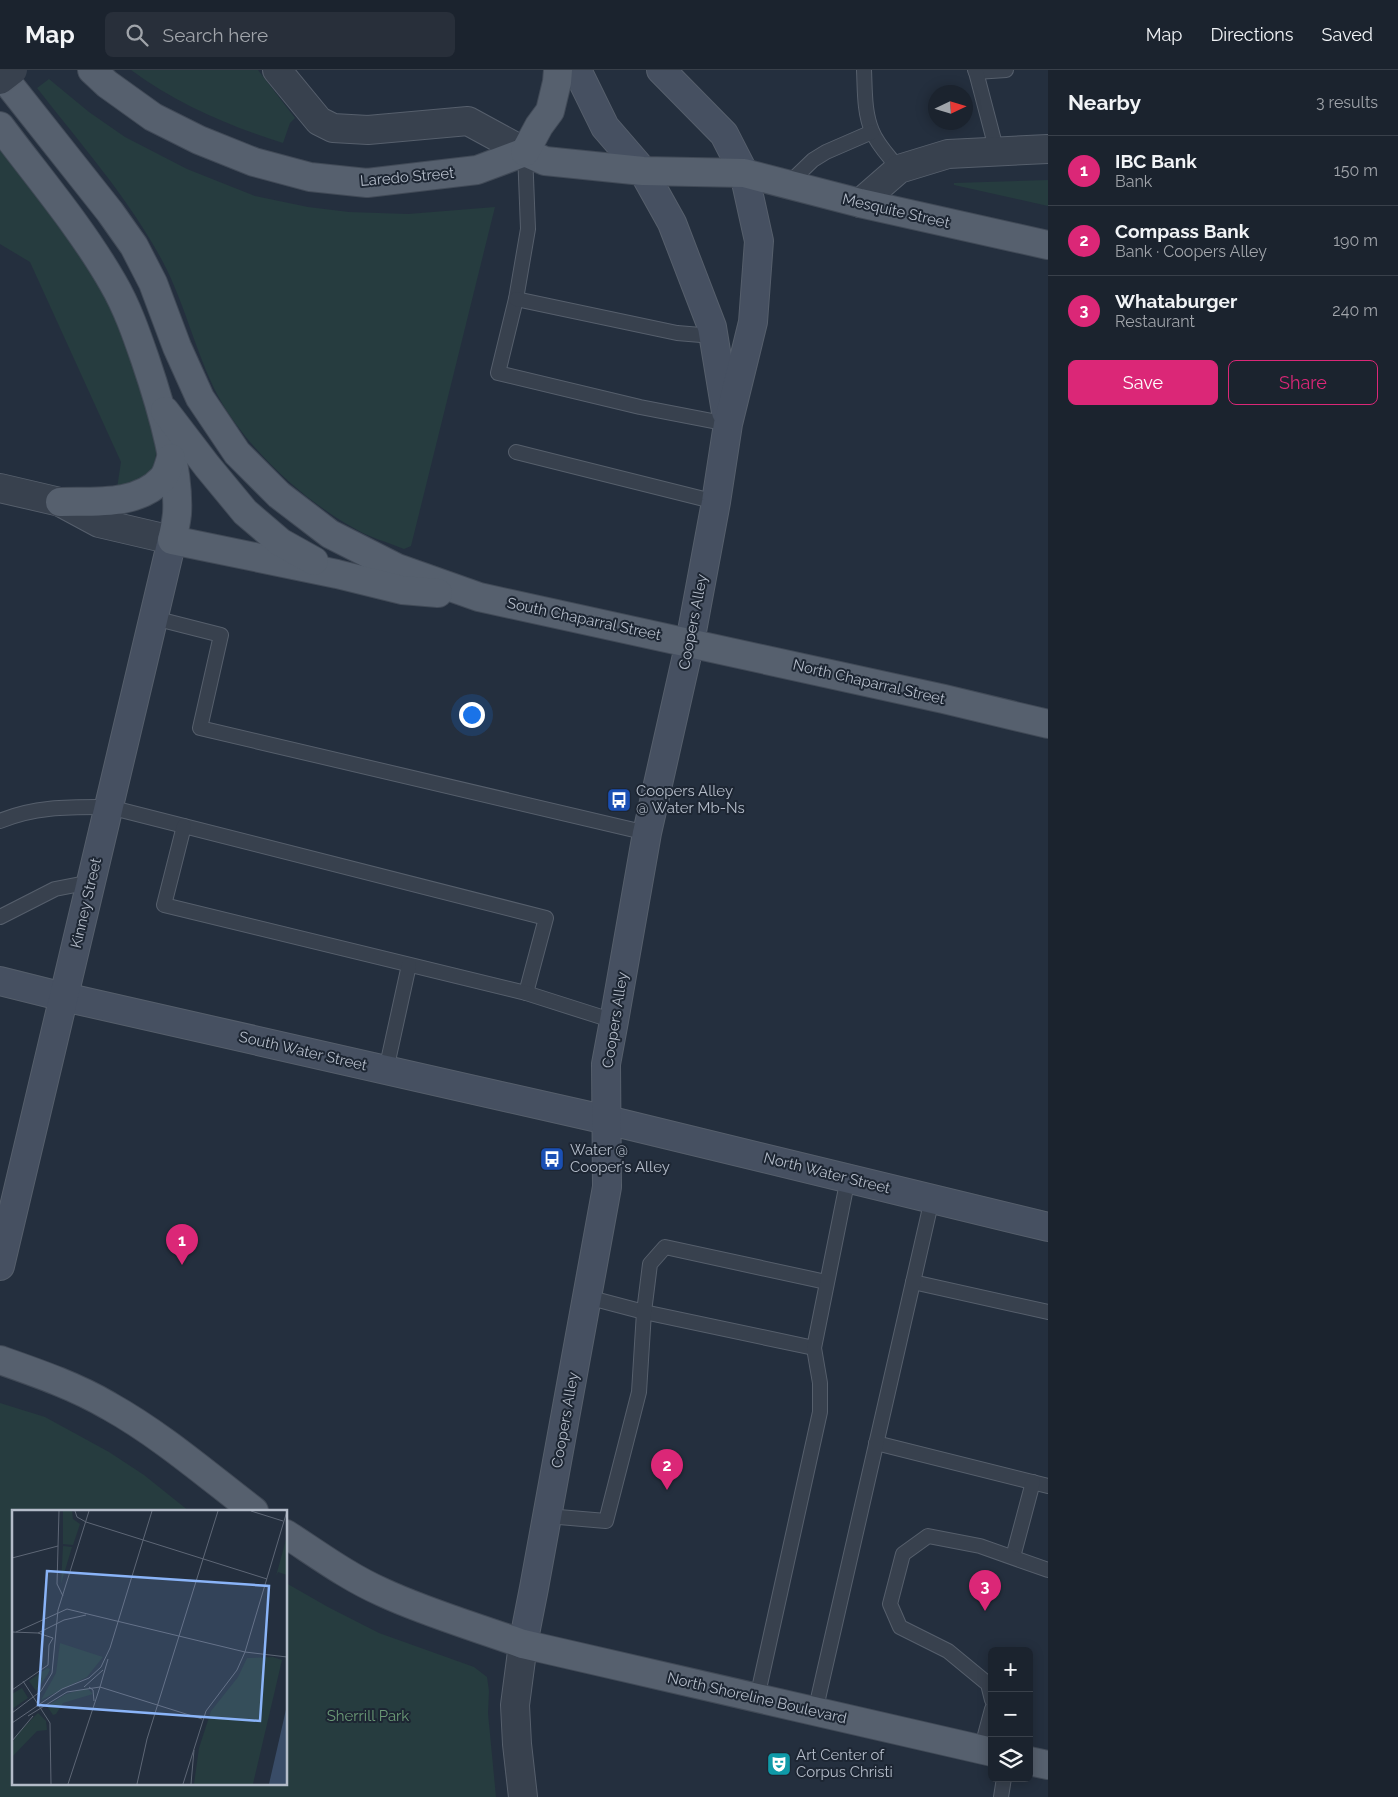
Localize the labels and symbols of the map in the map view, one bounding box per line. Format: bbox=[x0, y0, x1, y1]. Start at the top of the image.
north arrow bbox=[928, 85, 973, 130]
street label: Laredo Street bbox=[359, 164, 455, 190]
street label: Mesquite Street bbox=[841, 190, 951, 232]
street label: Coopers Alley bbox=[675, 573, 711, 671]
street label: South Chaparral Street bbox=[505, 594, 663, 644]
street label: North Chaparral Street bbox=[791, 656, 947, 708]
your location bbox=[459, 702, 485, 728]
place label: Coopers Alley @ Water Mb-Ns bbox=[636, 782, 745, 817]
bus stop icon: Coopers Alley @ Water Mb-Ns bbox=[606, 787, 632, 813]
street label: Kinney Street bbox=[67, 856, 105, 950]
street label: Coopers Alley bbox=[599, 971, 631, 1069]
street label: South Water Street bbox=[237, 1027, 369, 1075]
place label: Water @ Cooper's Alley bbox=[570, 1141, 670, 1176]
bus stop icon: Water @ Cooper's Alley bbox=[539, 1146, 565, 1172]
street label: North Water Street bbox=[762, 1149, 892, 1197]
pin: 1 bbox=[166, 1224, 198, 1265]
street label: Coopers Alley bbox=[548, 1371, 582, 1469]
pin: 2 bbox=[651, 1449, 683, 1490]
inset map bbox=[12, 1510, 288, 1784]
pin: 3 bbox=[969, 1570, 1001, 1611]
street label: North Shoreline Boulevard bbox=[666, 1669, 848, 1727]
park label: Sherrill Park bbox=[327, 1707, 409, 1725]
place label: Art Center of Corpus Christi bbox=[796, 1746, 893, 1781]
theatre icon: Art Center of Corpus Christi bbox=[766, 1751, 792, 1777]

